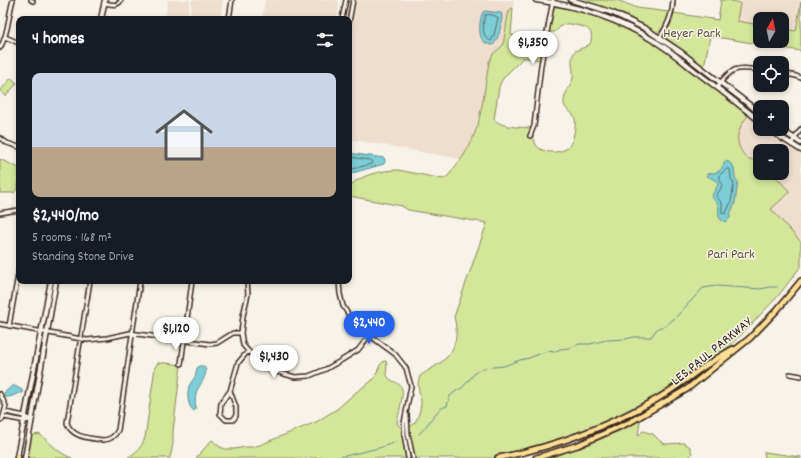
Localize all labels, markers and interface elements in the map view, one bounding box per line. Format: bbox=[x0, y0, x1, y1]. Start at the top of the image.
north arrow bbox=[753, 12, 789, 48]
map controls bbox=[753, 12, 789, 180]
park label: Heyer Park bbox=[663, 24, 721, 44]
text: 4 homes bbox=[32, 28, 85, 52]
icon: filters bbox=[314, 29, 336, 51]
pin: $1,350 bbox=[500, 31, 566, 65]
text: $1,350 bbox=[518, 34, 548, 53]
button: locate bbox=[753, 56, 789, 92]
icon: home bbox=[148, 99, 220, 171]
button: + bbox=[753, 100, 789, 136]
button: − bbox=[753, 144, 789, 180]
text: $2,440/mo bbox=[32, 205, 99, 229]
text: 5 rooms · 168 m² bbox=[32, 229, 112, 248]
park label: Pari Park bbox=[707, 245, 755, 265]
text: Standing Stone Drive bbox=[32, 248, 134, 267]
pin: $2,440 bbox=[336, 311, 402, 345]
street label: LES PAUL PARKWAY bbox=[667, 312, 758, 391]
text: $2,440 bbox=[353, 314, 385, 333]
pin: $1,120 bbox=[143, 317, 209, 351]
text: $1,120 bbox=[162, 320, 190, 339]
pin: $1,430 bbox=[241, 345, 307, 379]
text: $1,430 bbox=[259, 348, 289, 367]

